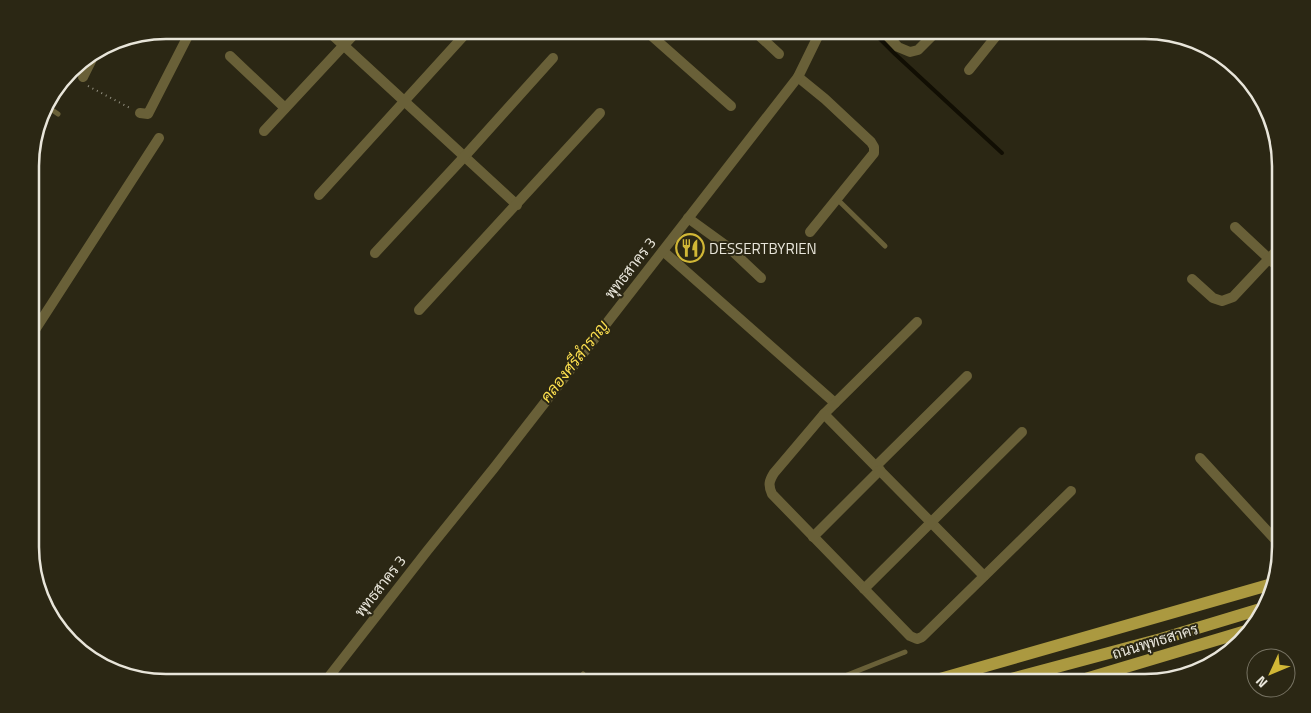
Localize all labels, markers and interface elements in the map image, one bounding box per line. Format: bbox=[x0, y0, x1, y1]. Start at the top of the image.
street label: พุทธสาคร 3 bbox=[599, 232, 661, 304]
restaurant icon: DESSERTBYRIEN bbox=[675, 233, 705, 263]
place label: DESSERTBYRIEN bbox=[709, 237, 817, 260]
water label: คลองศรีสำราญ bbox=[534, 314, 614, 407]
street label: พุทธสาคร 3 bbox=[349, 550, 411, 622]
street label: ถนนพุทธสาคร bbox=[1109, 617, 1201, 665]
north arrow bbox=[1246, 648, 1296, 698]
text: N bbox=[1250, 672, 1272, 693]

